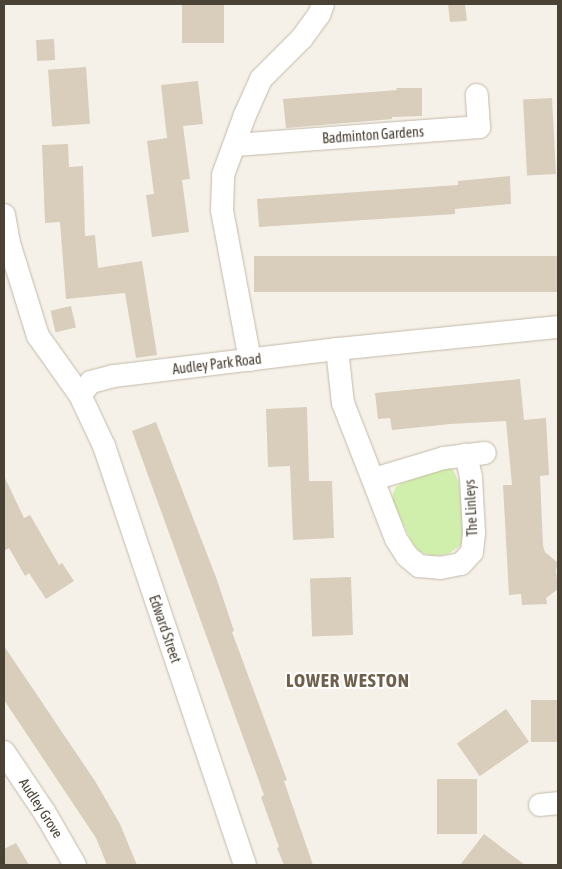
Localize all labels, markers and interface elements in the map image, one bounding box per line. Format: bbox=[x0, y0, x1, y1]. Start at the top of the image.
street label: Badminton Gardens bbox=[322, 123, 424, 147]
street label: Audley Park Road bbox=[171, 350, 263, 378]
street label: The Linleys bbox=[461, 479, 481, 537]
street label: Edward Street bbox=[146, 593, 184, 665]
district label: LOWER WESTON bbox=[285, 670, 411, 692]
street label: Audley Grove bbox=[16, 775, 66, 841]

